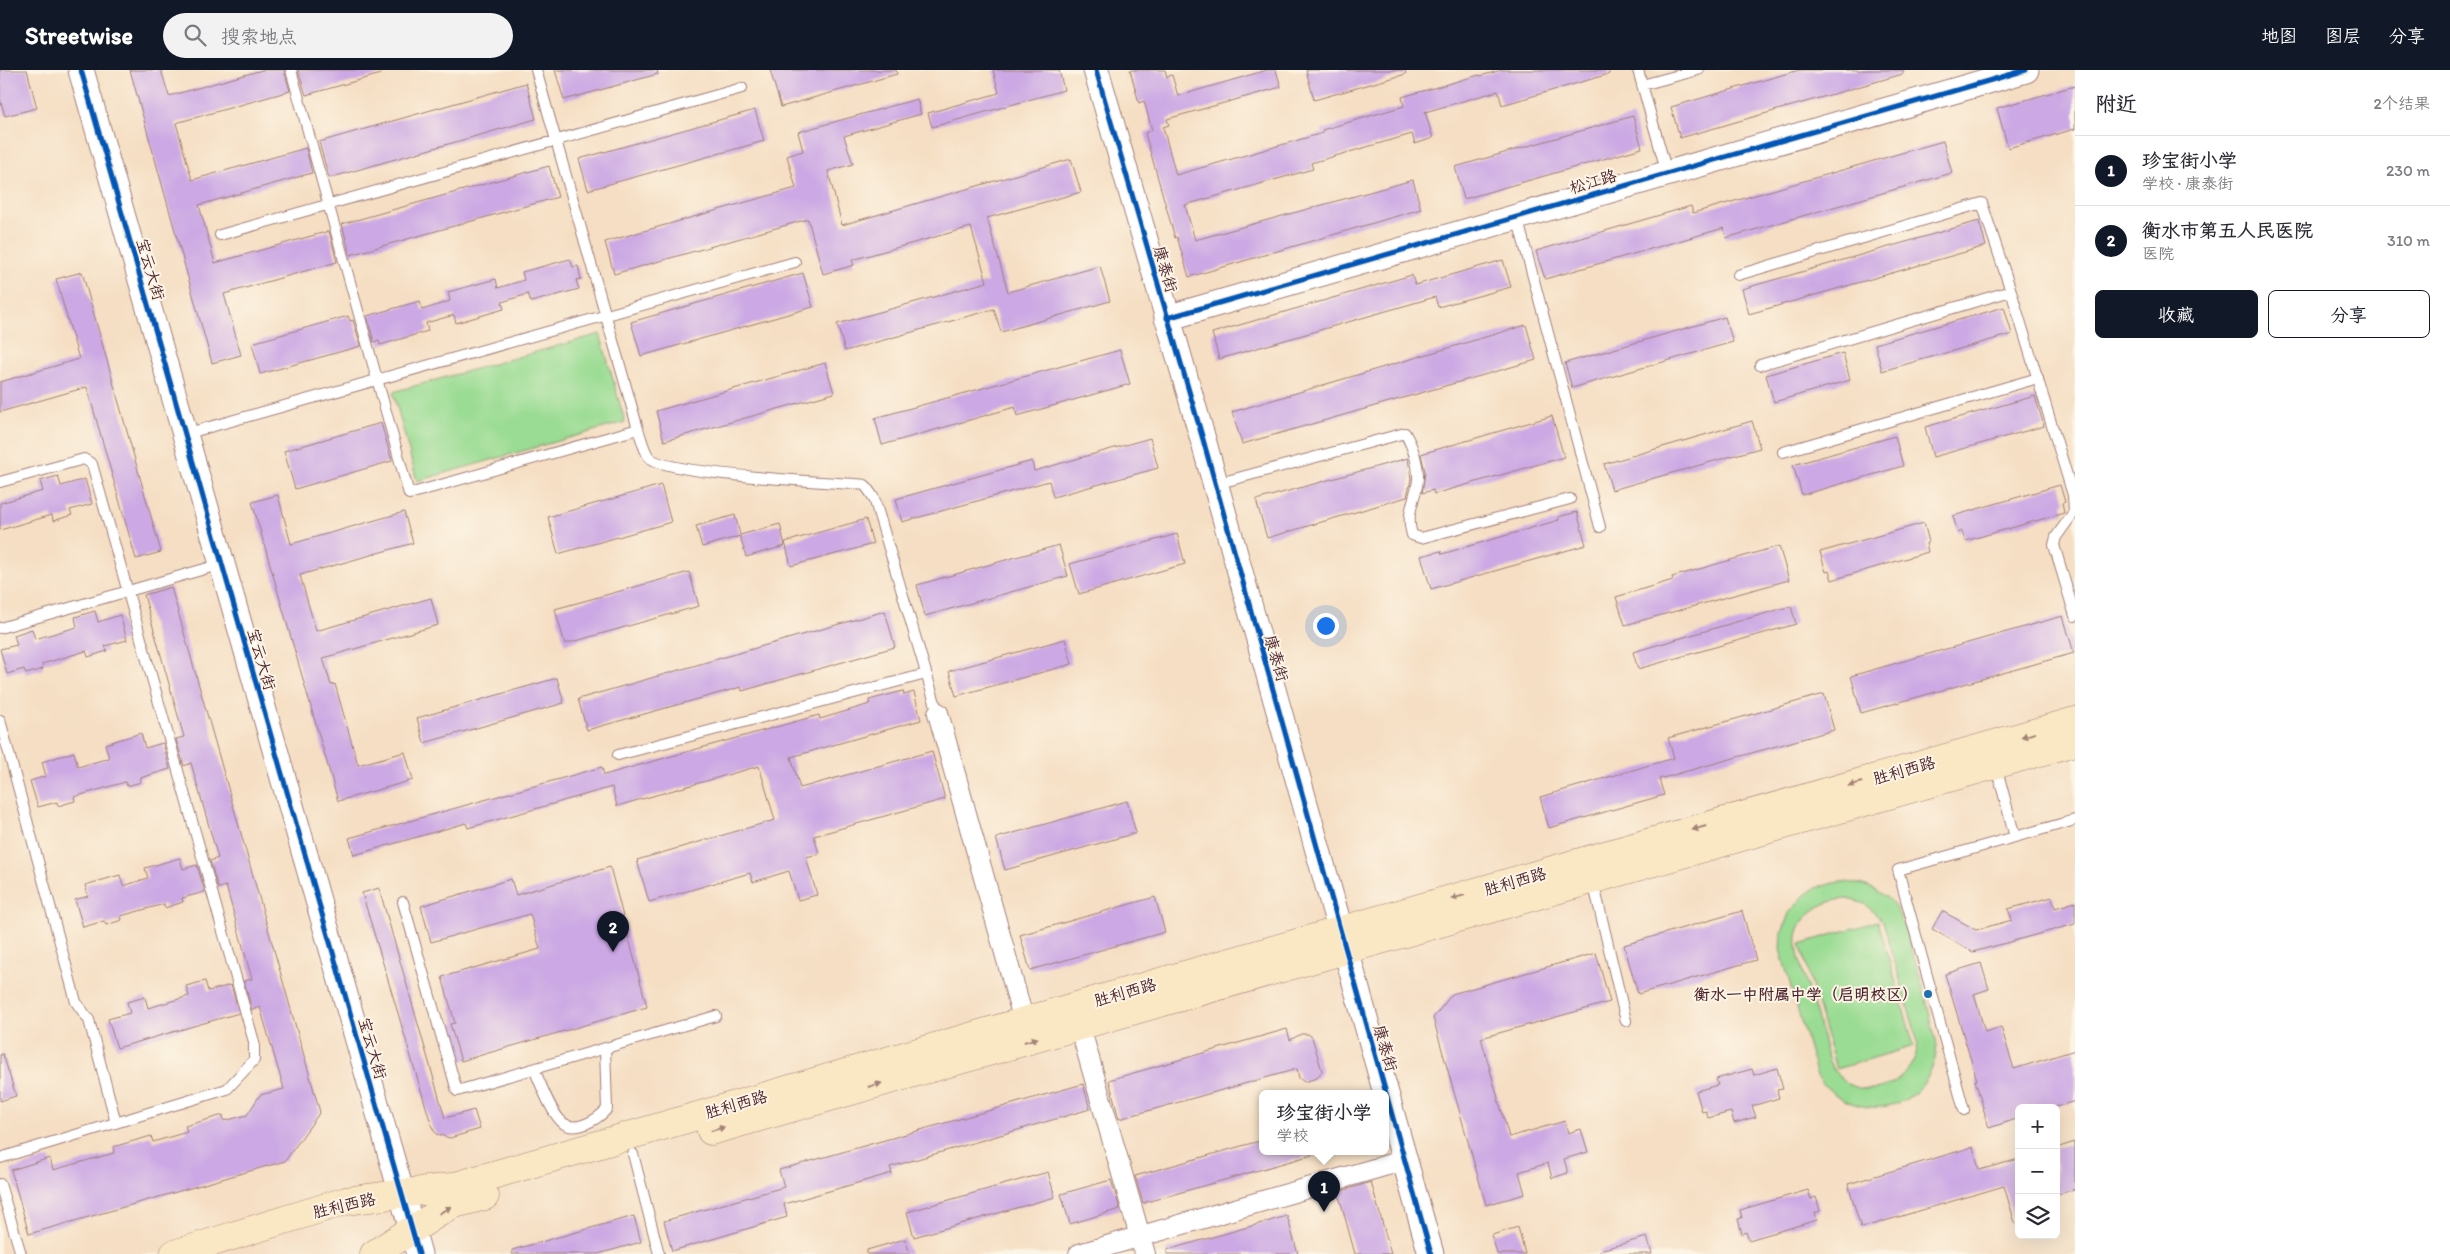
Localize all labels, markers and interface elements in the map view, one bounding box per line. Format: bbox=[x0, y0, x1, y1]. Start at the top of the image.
search box bbox=[163, 13, 513, 58]
text: Streetwise bbox=[25, 21, 133, 50]
icon: search bbox=[181, 21, 209, 49]
text: 搜索地点 bbox=[221, 25, 297, 48]
text: 地图 bbox=[2261, 25, 2297, 47]
text: 图层 bbox=[2325, 25, 2361, 47]
text: 分享 bbox=[2389, 25, 2425, 47]
text: 附近 bbox=[2095, 91, 2137, 116]
text: 2个结果 bbox=[2374, 94, 2430, 113]
text: 珍宝街小学 bbox=[2142, 149, 2237, 172]
text: 1 bbox=[2107, 161, 2115, 180]
text: 230 m bbox=[2386, 161, 2430, 180]
street label: 松江路 bbox=[1567, 166, 1619, 197]
text: 学校 · 康泰街 bbox=[2142, 174, 2233, 193]
text: 衡水市第五人民医院 bbox=[2142, 219, 2313, 242]
text: 2 bbox=[2107, 231, 2115, 250]
text: 310 m bbox=[2387, 231, 2430, 250]
street label: 宝云大街 bbox=[133, 236, 168, 303]
street label: 康泰街 bbox=[1150, 243, 1181, 295]
text: 医院 bbox=[2142, 244, 2174, 263]
button: 收藏 bbox=[2095, 290, 2258, 338]
button: 分享 bbox=[2268, 290, 2430, 338]
your location bbox=[1313, 613, 1339, 639]
street label: 宝云大街 bbox=[244, 626, 279, 693]
street label: 康泰街 bbox=[1261, 632, 1292, 684]
one-way arrow bbox=[2021, 731, 2036, 739]
street label: 胜利西路 bbox=[1871, 753, 1938, 788]
one-way arrow bbox=[1847, 780, 1862, 788]
one-way arrow bbox=[1691, 825, 1706, 833]
street label: 胜利西路 bbox=[1482, 864, 1549, 899]
one-way arrow bbox=[1451, 893, 1466, 901]
pin: 2 bbox=[597, 911, 629, 952]
street label: 胜利西路 bbox=[1092, 975, 1159, 1010]
place label: 衡水一中附属中学（启明校区） bbox=[1693, 985, 1918, 1004]
marker: 衡水一中附属中学（启明校区） bbox=[1922, 988, 1934, 1000]
street label: 宝云大街 bbox=[355, 1015, 390, 1082]
street label: 康泰街 bbox=[1370, 1022, 1401, 1074]
one-way arrow bbox=[1024, 1036, 1039, 1044]
one-way arrow bbox=[867, 1081, 882, 1089]
street label: 胜利西路 bbox=[703, 1087, 770, 1122]
popup bbox=[1259, 1090, 1389, 1155]
text: 珍宝街小学 bbox=[1276, 1101, 1372, 1124]
map controls bbox=[2015, 1104, 2060, 1239]
button: + bbox=[2015, 1104, 2060, 1149]
one-way arrow bbox=[711, 1125, 726, 1133]
text: 学校 bbox=[1276, 1126, 1309, 1145]
button: − bbox=[2015, 1149, 2060, 1194]
pin: 1 bbox=[1308, 1171, 1340, 1212]
street label: 胜利西路 bbox=[311, 1189, 377, 1222]
button: layers bbox=[2015, 1194, 2060, 1239]
one-way arrow bbox=[439, 1205, 452, 1214]

